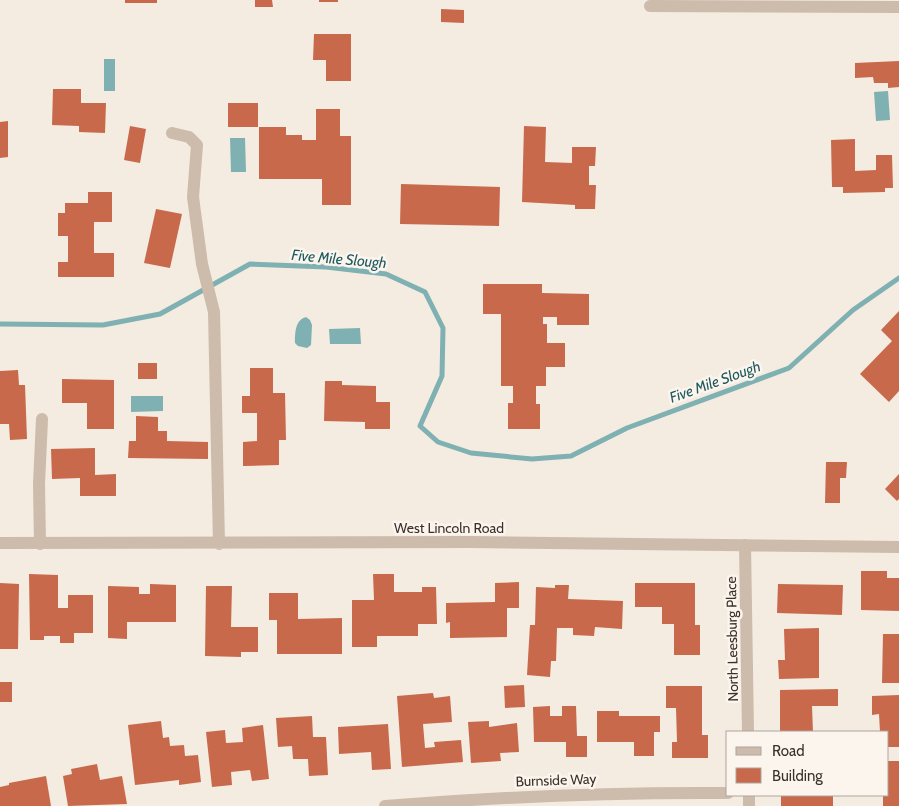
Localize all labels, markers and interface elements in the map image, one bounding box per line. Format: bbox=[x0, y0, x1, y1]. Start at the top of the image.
water label: Five Mile Slough bbox=[291, 246, 387, 272]
water label: Five Mile Slough bbox=[667, 357, 763, 407]
street label: West Lincoln Road bbox=[394, 519, 504, 537]
street label: North Leesburg Place bbox=[722, 576, 742, 702]
legend bbox=[726, 731, 889, 796]
text: Road bbox=[772, 742, 805, 760]
text: Building bbox=[772, 767, 823, 785]
street label: Burnside Way bbox=[515, 770, 597, 790]

